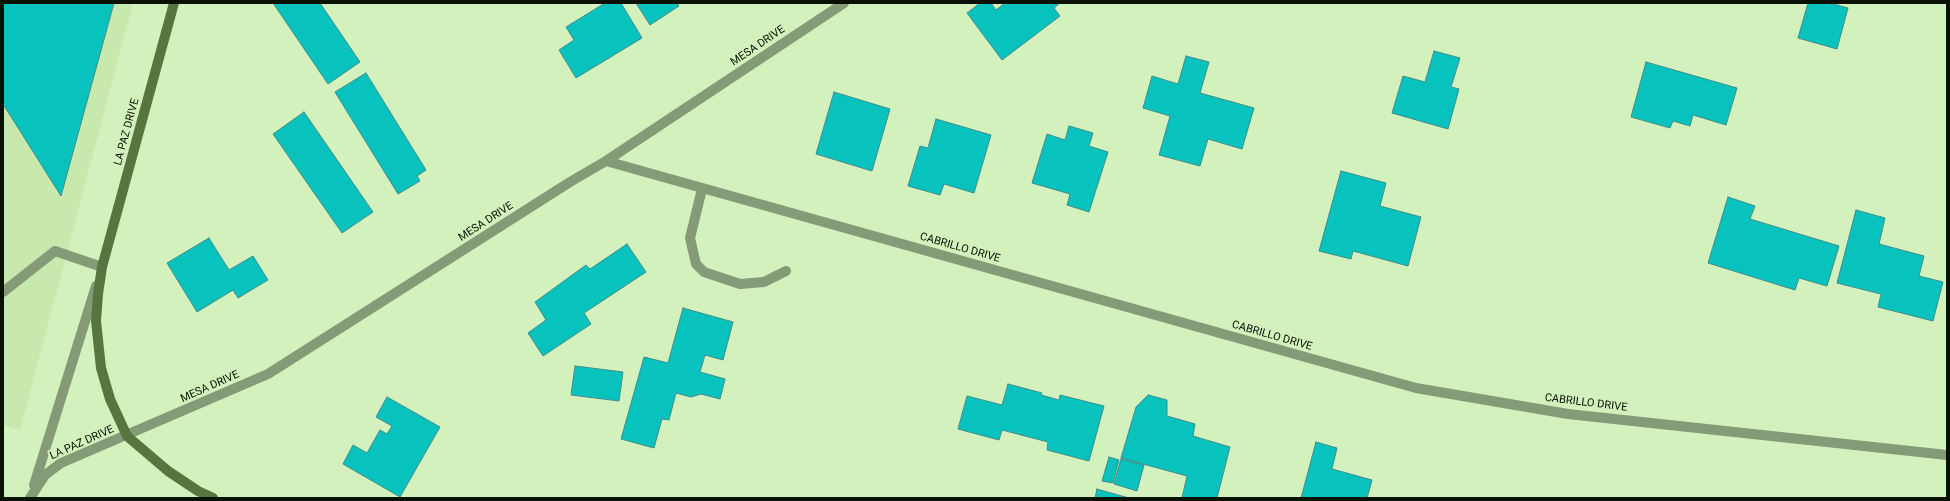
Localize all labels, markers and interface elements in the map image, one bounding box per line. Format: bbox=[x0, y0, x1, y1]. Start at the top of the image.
street label: MESA DRIVE bbox=[728, 23, 788, 69]
street label: LA PAZ DRIVE bbox=[112, 97, 142, 167]
street label: MESA DRIVE bbox=[456, 199, 516, 245]
street label: CABRILLO DRIVE bbox=[918, 230, 1002, 266]
street label: CABRILLO DRIVE bbox=[1230, 318, 1314, 354]
street label: MESA DRIVE bbox=[179, 368, 241, 406]
street label: CABRILLO DRIVE bbox=[1544, 391, 1628, 415]
street label: LA PAZ DRIVE bbox=[48, 423, 116, 463]

